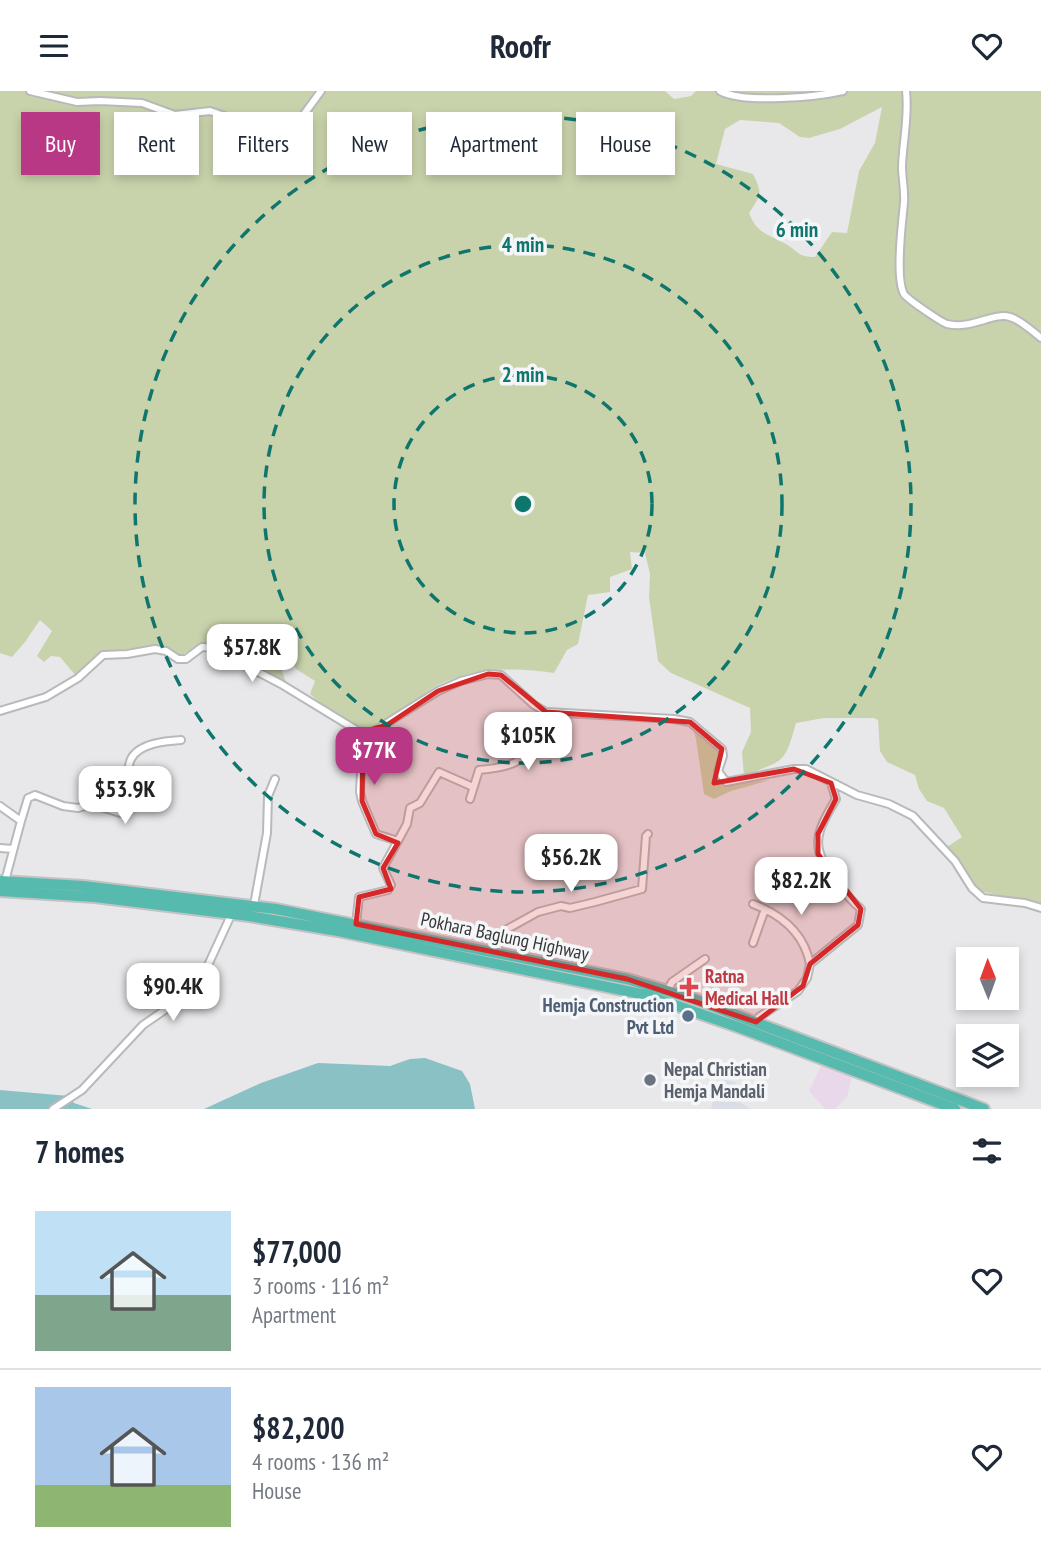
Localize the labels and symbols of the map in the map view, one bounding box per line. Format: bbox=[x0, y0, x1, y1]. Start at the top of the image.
text: 6 min bbox=[776, 216, 818, 243]
text: 4 min bbox=[502, 231, 544, 258]
text: 2 min bbox=[502, 361, 544, 388]
centre of rings bbox=[511, 492, 535, 516]
pin: $57.8K bbox=[195, 625, 309, 684]
pin: $105K bbox=[479, 713, 577, 772]
pin: $77K bbox=[333, 727, 415, 787]
pin: $53.9K bbox=[68, 767, 182, 826]
pin: $56.2K bbox=[514, 835, 628, 894]
pin: $82.2K bbox=[744, 857, 858, 917]
street label: Pokhara Baglung Highway bbox=[419, 906, 592, 966]
north arrow bbox=[956, 947, 1018, 1010]
pin: $90.4K bbox=[116, 963, 230, 1023]
place label: Ratna Medical Hall bbox=[705, 964, 789, 1010]
marker: Ratna Medical Hall bbox=[679, 977, 699, 997]
place label: Hemja Construction Pvt Ltd bbox=[543, 993, 674, 1039]
marker: Hemja Construction Pvt Ltd bbox=[680, 1008, 696, 1024]
place label: Nepal Christian Hemja Mandali bbox=[664, 1057, 767, 1103]
marker: Nepal Christian Hemja Mandali bbox=[642, 1072, 658, 1088]

